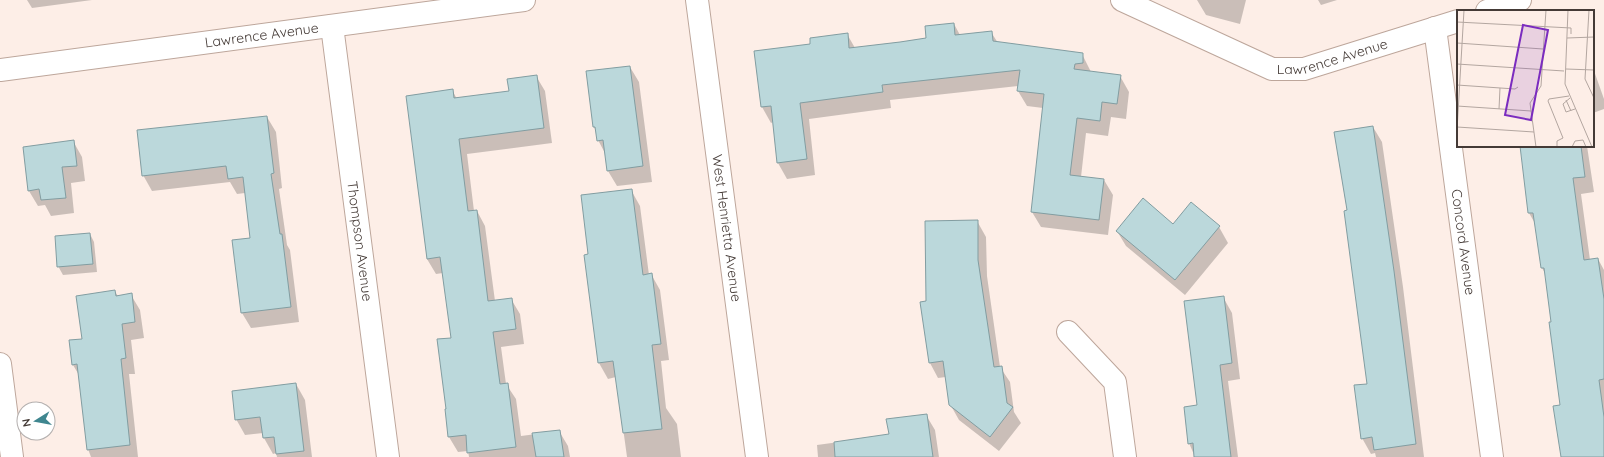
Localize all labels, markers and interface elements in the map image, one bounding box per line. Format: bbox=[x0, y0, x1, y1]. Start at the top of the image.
inset map bbox=[1457, 10, 1594, 147]
street label: Lawrence Avenue bbox=[204, 19, 320, 52]
street label: Lawrence Avenue bbox=[1277, 34, 1390, 78]
street label: West Henrietta Avenue bbox=[708, 153, 746, 303]
street label: Thompson Avenue bbox=[343, 180, 377, 302]
street label: Concord Avenue bbox=[1447, 188, 1479, 296]
north arrow bbox=[16, 401, 56, 441]
text: N bbox=[19, 418, 34, 428]

